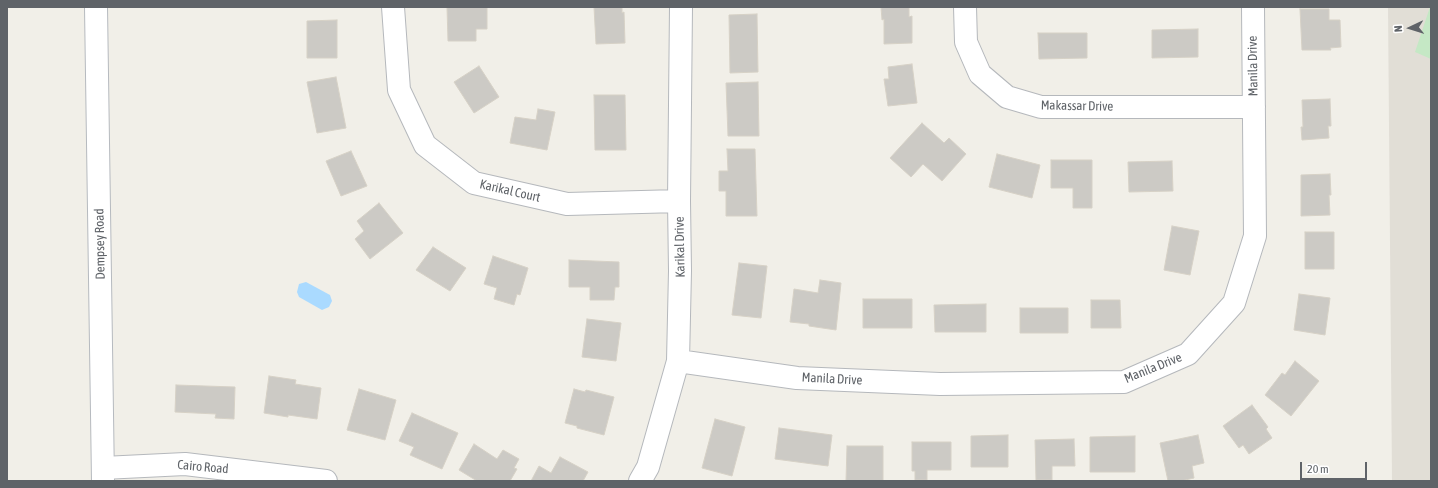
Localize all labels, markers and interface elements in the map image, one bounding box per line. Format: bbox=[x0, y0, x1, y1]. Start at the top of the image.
north arrow bbox=[1390, 8, 1430, 48]
text: N bbox=[1392, 25, 1404, 32]
street label: Manila Drive bbox=[1245, 36, 1261, 96]
street label: Makassar Drive bbox=[1041, 98, 1113, 114]
street label: Karikal Court bbox=[478, 176, 542, 206]
street label: Dempsey Road bbox=[92, 208, 108, 280]
street label: Karikal Drive bbox=[672, 216, 688, 278]
street label: Manila Drive bbox=[1122, 349, 1184, 387]
street label: Manila Drive bbox=[801, 370, 863, 388]
scale bar bbox=[1302, 454, 1369, 480]
street label: Cairo Road bbox=[177, 457, 229, 477]
text: 20 m bbox=[1307, 462, 1329, 476]

